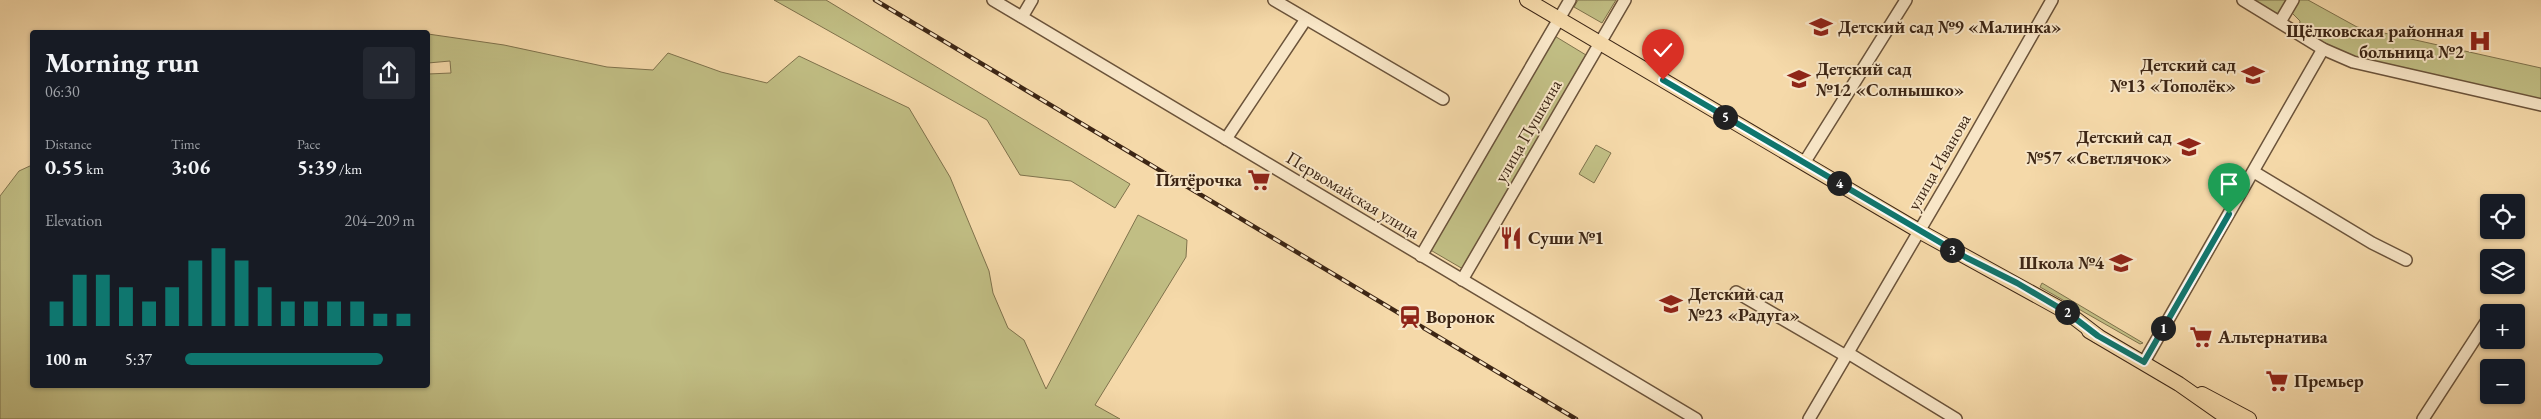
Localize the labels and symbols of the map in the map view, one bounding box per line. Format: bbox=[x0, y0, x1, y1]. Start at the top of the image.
school or university icon: Детский сад №9 «Малинка» bbox=[1808, 14, 1834, 40]
place label: Детский сад №9 «Малинка» bbox=[1838, 15, 2062, 38]
place label: Щёлковская районная больница №2 bbox=[2286, 19, 2464, 63]
hospital icon: Щёлковская районная больница №2 bbox=[2467, 28, 2493, 54]
pin bbox=[1642, 29, 1684, 80]
place label: Детский сад №13 «Тополёк» bbox=[2110, 53, 2236, 97]
place label: Детский сад №12 «Солнышко» bbox=[1816, 57, 1964, 101]
school or university icon: Детский сад №13 «Тополёк» bbox=[2240, 62, 2266, 88]
school or university icon: Детский сад №12 «Солнышко» bbox=[1786, 66, 1812, 92]
street label: улица Пушкина bbox=[1489, 74, 1567, 187]
pin: 5 bbox=[1712, 104, 1738, 130]
street label: улица Иванова bbox=[1902, 109, 1976, 214]
place label: Детский сад №57 «Светлячок» bbox=[2026, 125, 2172, 169]
school or university icon: Детский сад №57 «Светлячок» bbox=[2176, 134, 2202, 160]
street label: Первомайская улица bbox=[1282, 146, 1425, 244]
pin bbox=[2208, 163, 2250, 214]
supermarket icon: Пятёрочка bbox=[1246, 167, 1272, 193]
place label: Пятёрочка bbox=[1156, 168, 1242, 191]
pin: 4 bbox=[1826, 170, 1852, 196]
restaurant icon: Суши №1 bbox=[1498, 225, 1524, 251]
place label: Суши №1 bbox=[1528, 226, 1604, 249]
pin: 3 bbox=[1940, 238, 1964, 262]
school or university icon: Школа №4 bbox=[2108, 250, 2134, 276]
place label: Школа №4 bbox=[2019, 251, 2104, 274]
place label: Детский сад №23 «Радуга» bbox=[1688, 282, 1800, 326]
school or university icon: Детский сад №23 «Радуга» bbox=[1658, 291, 1684, 317]
pin: 2 bbox=[2054, 300, 2080, 324]
station icon: Воронок bbox=[1397, 304, 1423, 330]
place label: Воронок bbox=[1426, 305, 1495, 328]
pin: 1 bbox=[2150, 316, 2176, 340]
supermarket icon: Альтернатива bbox=[2188, 324, 2214, 350]
place label: Альтернатива bbox=[2217, 325, 2328, 348]
supermarket icon: Премьер bbox=[2264, 368, 2290, 394]
place label: Премьер bbox=[2294, 369, 2364, 392]

